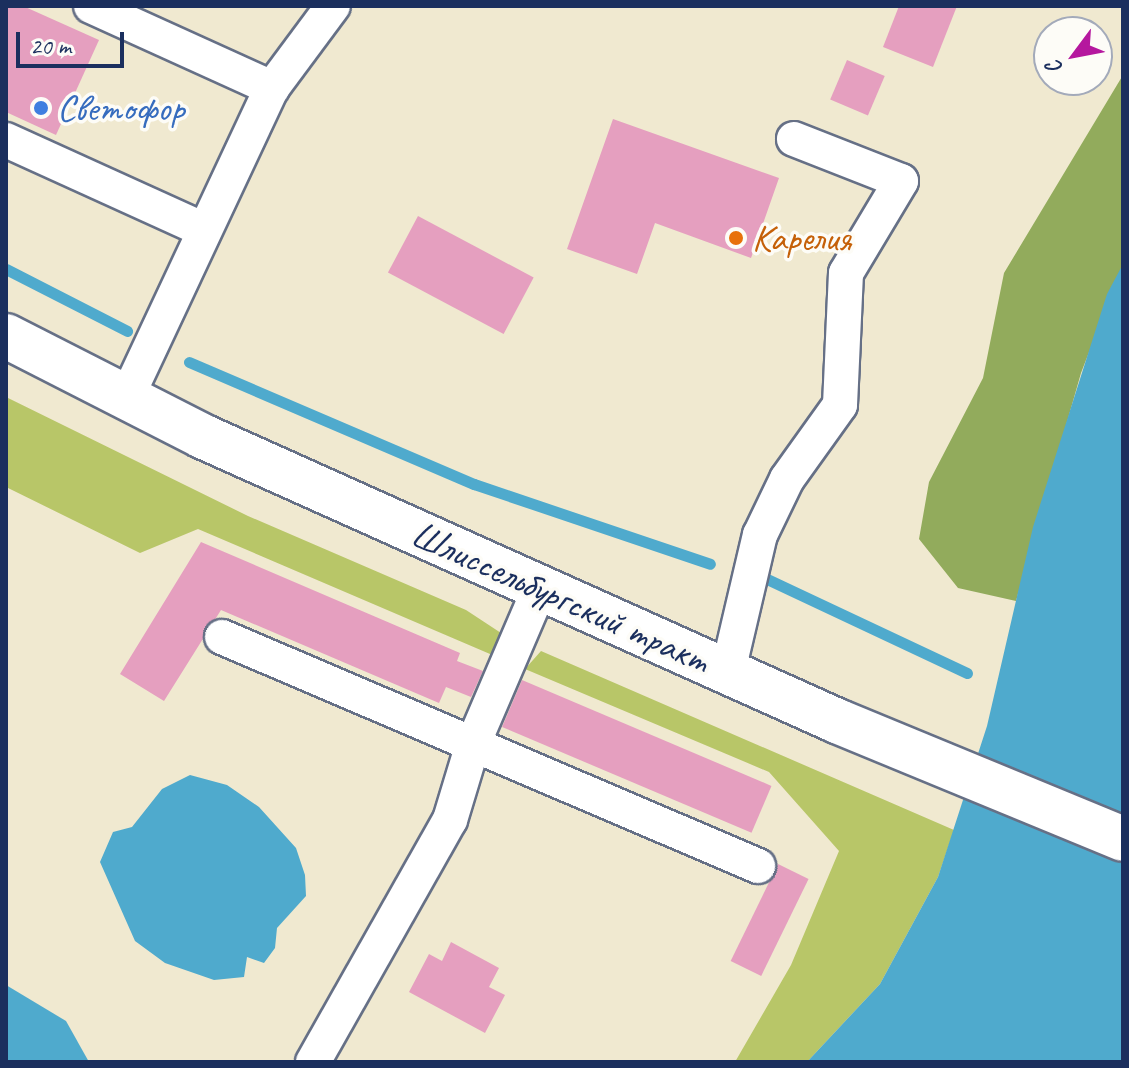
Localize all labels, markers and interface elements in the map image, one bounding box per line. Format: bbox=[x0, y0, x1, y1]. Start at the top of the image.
scale bar bbox=[20, 16, 128, 66]
north arrow bbox=[1033, 16, 1113, 96]
text: 20 m bbox=[30, 31, 71, 61]
text: С bbox=[1040, 56, 1069, 80]
place label: Светофор bbox=[57, 85, 184, 131]
marker: Светофор bbox=[32, 99, 50, 117]
place label: Карелия bbox=[752, 215, 851, 261]
marker: Карелия bbox=[727, 229, 745, 247]
street label: Шлиссельбургский тракт bbox=[404, 511, 716, 683]

